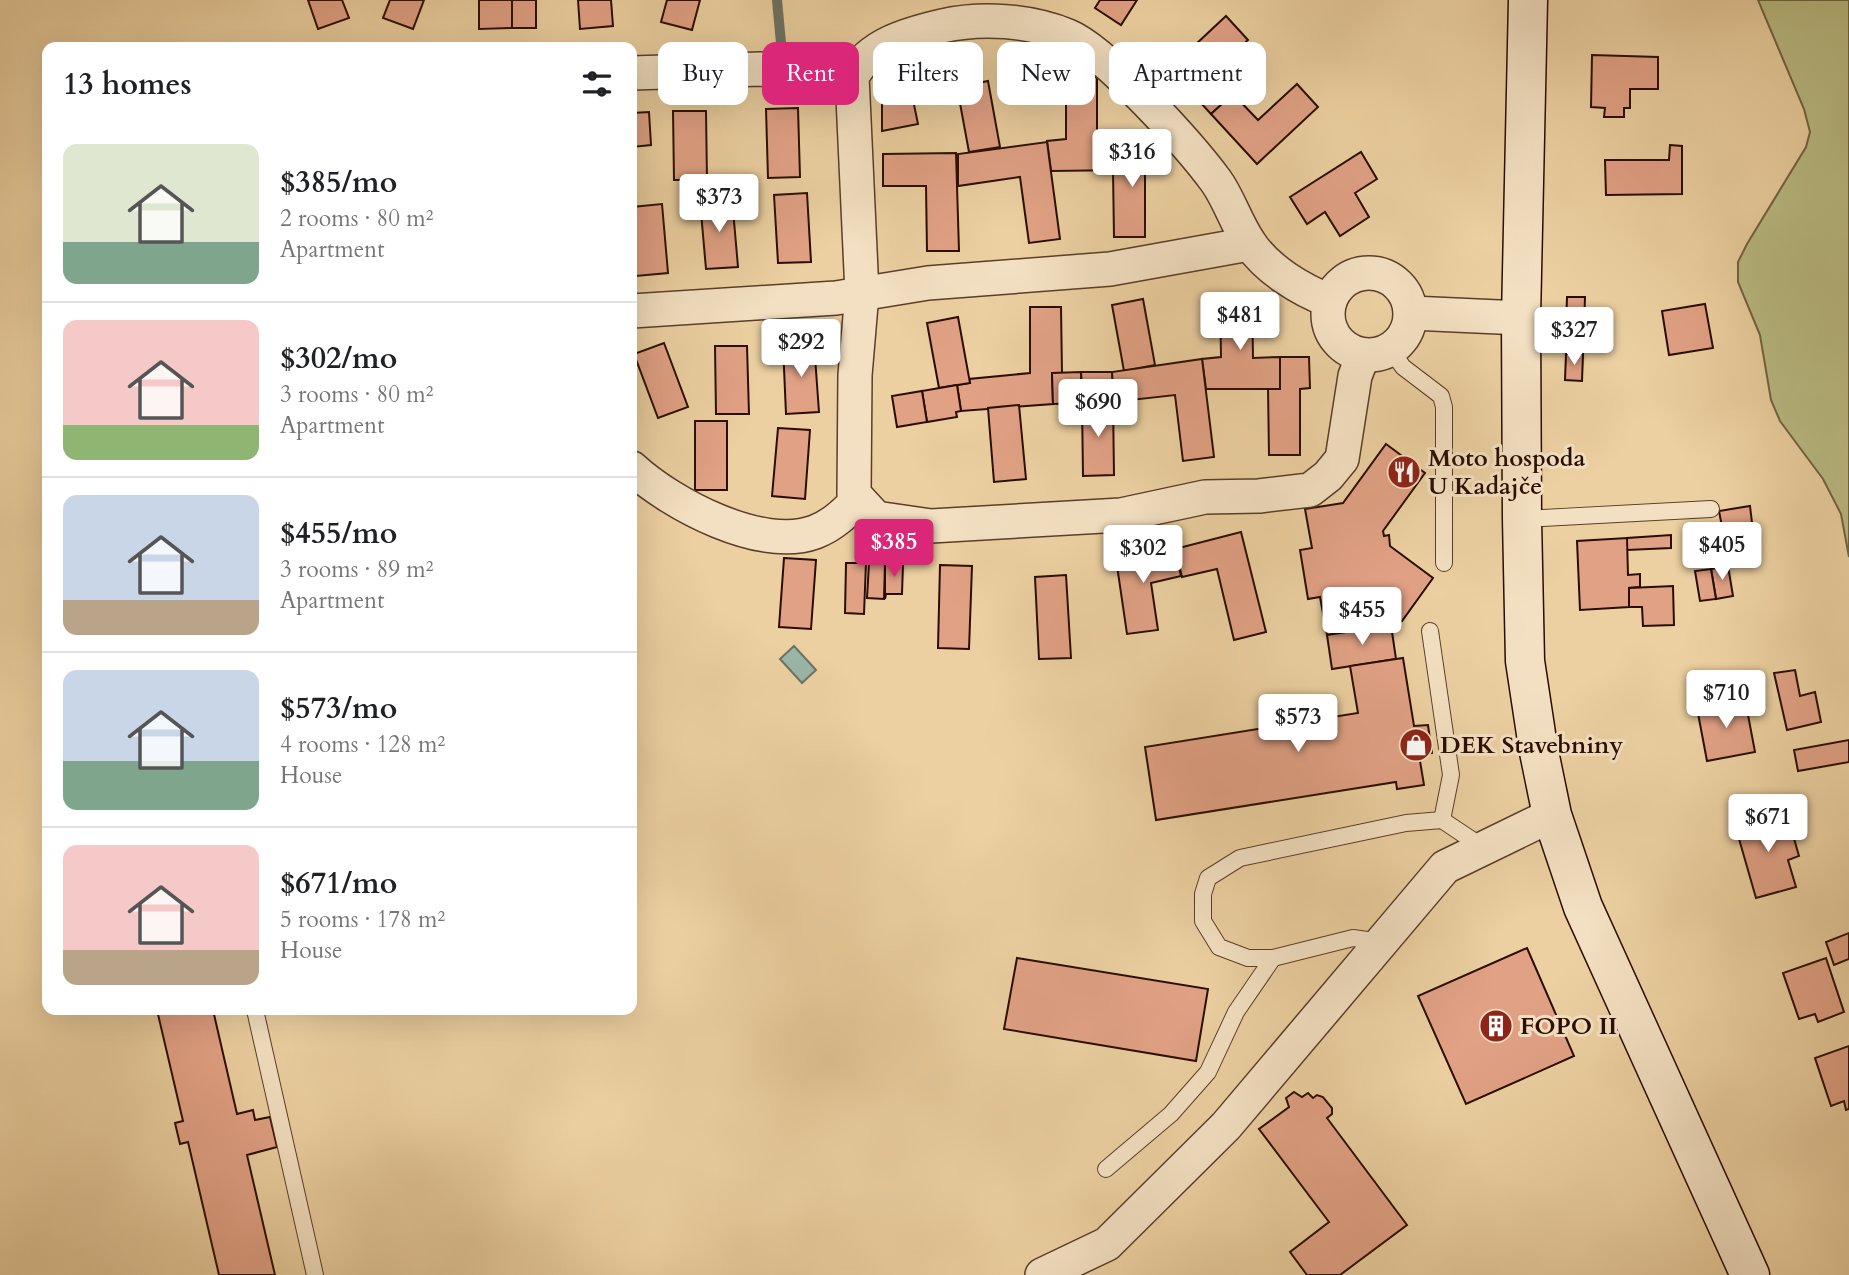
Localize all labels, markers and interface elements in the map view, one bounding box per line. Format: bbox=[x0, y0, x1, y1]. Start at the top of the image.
chip: Buy bbox=[658, 42, 748, 105]
chip: Rent bbox=[762, 42, 859, 105]
chip: Filters bbox=[873, 42, 983, 105]
chip: New bbox=[997, 42, 1095, 105]
chip: Apartment bbox=[1109, 42, 1266, 105]
text: 13 homes bbox=[63, 64, 192, 105]
icon: filters bbox=[578, 65, 616, 103]
pin: $316 bbox=[1091, 130, 1173, 189]
text: $316 bbox=[1108, 136, 1156, 167]
text: $385/mo bbox=[280, 162, 397, 203]
icon: home bbox=[119, 172, 203, 256]
pin: $373 bbox=[678, 174, 760, 234]
text: $373 bbox=[695, 181, 743, 212]
text: 2 rooms · 80 m² bbox=[280, 203, 433, 234]
text: Apartment bbox=[280, 234, 384, 265]
pin: $481 bbox=[1199, 292, 1281, 352]
text: $481 bbox=[1216, 299, 1264, 330]
pin: $327 bbox=[1533, 308, 1615, 367]
text: $327 bbox=[1550, 314, 1598, 345]
pin: $292 bbox=[760, 320, 842, 379]
text: $292 bbox=[777, 326, 825, 357]
text: $302/mo bbox=[280, 338, 397, 379]
icon: home bbox=[119, 348, 203, 432]
text: 3 rooms · 80 m² bbox=[280, 379, 433, 410]
pin: $690 bbox=[1057, 380, 1139, 439]
text: $690 bbox=[1074, 386, 1122, 417]
text: Apartment bbox=[280, 410, 384, 441]
place label: Moto hospoda U Kadajče bbox=[1428, 442, 1585, 503]
restaurant icon: Moto hospoda U Kadajče bbox=[1385, 453, 1423, 491]
text: $455/mo bbox=[280, 513, 397, 554]
pin: $385 bbox=[853, 520, 935, 579]
pin: $405 bbox=[1681, 522, 1763, 582]
icon: home bbox=[119, 523, 203, 607]
text: $385 bbox=[870, 526, 918, 557]
pin: $302 bbox=[1102, 526, 1184, 585]
text: $405 bbox=[1698, 529, 1746, 560]
text: $302 bbox=[1119, 532, 1167, 563]
text: 3 rooms · 89 m² bbox=[280, 554, 433, 585]
text: Apartment bbox=[280, 585, 384, 616]
pin: $455 bbox=[1321, 588, 1403, 647]
text: $455 bbox=[1338, 594, 1386, 625]
pin: $710 bbox=[1685, 670, 1767, 730]
text: $710 bbox=[1702, 677, 1750, 708]
text: $573/mo bbox=[280, 688, 397, 729]
pin: $573 bbox=[1257, 694, 1339, 754]
icon: home bbox=[119, 698, 203, 782]
text: $573 bbox=[1274, 701, 1322, 732]
shop icon: DEK Stavebniny bbox=[1397, 726, 1435, 764]
text: 4 rooms · 128 m² bbox=[280, 729, 445, 760]
place label: DEK Stavebniny bbox=[1440, 729, 1624, 762]
text: House bbox=[280, 760, 342, 791]
pin: $671 bbox=[1727, 794, 1809, 854]
text: $671 bbox=[1744, 801, 1792, 832]
text: $671/mo bbox=[280, 863, 397, 904]
icon: home bbox=[119, 873, 203, 957]
text: 5 rooms · 178 m² bbox=[280, 904, 445, 935]
text: House bbox=[280, 935, 342, 966]
building icon: FOPO II bbox=[1477, 1007, 1515, 1045]
place label: FOPO II bbox=[1520, 1010, 1617, 1043]

